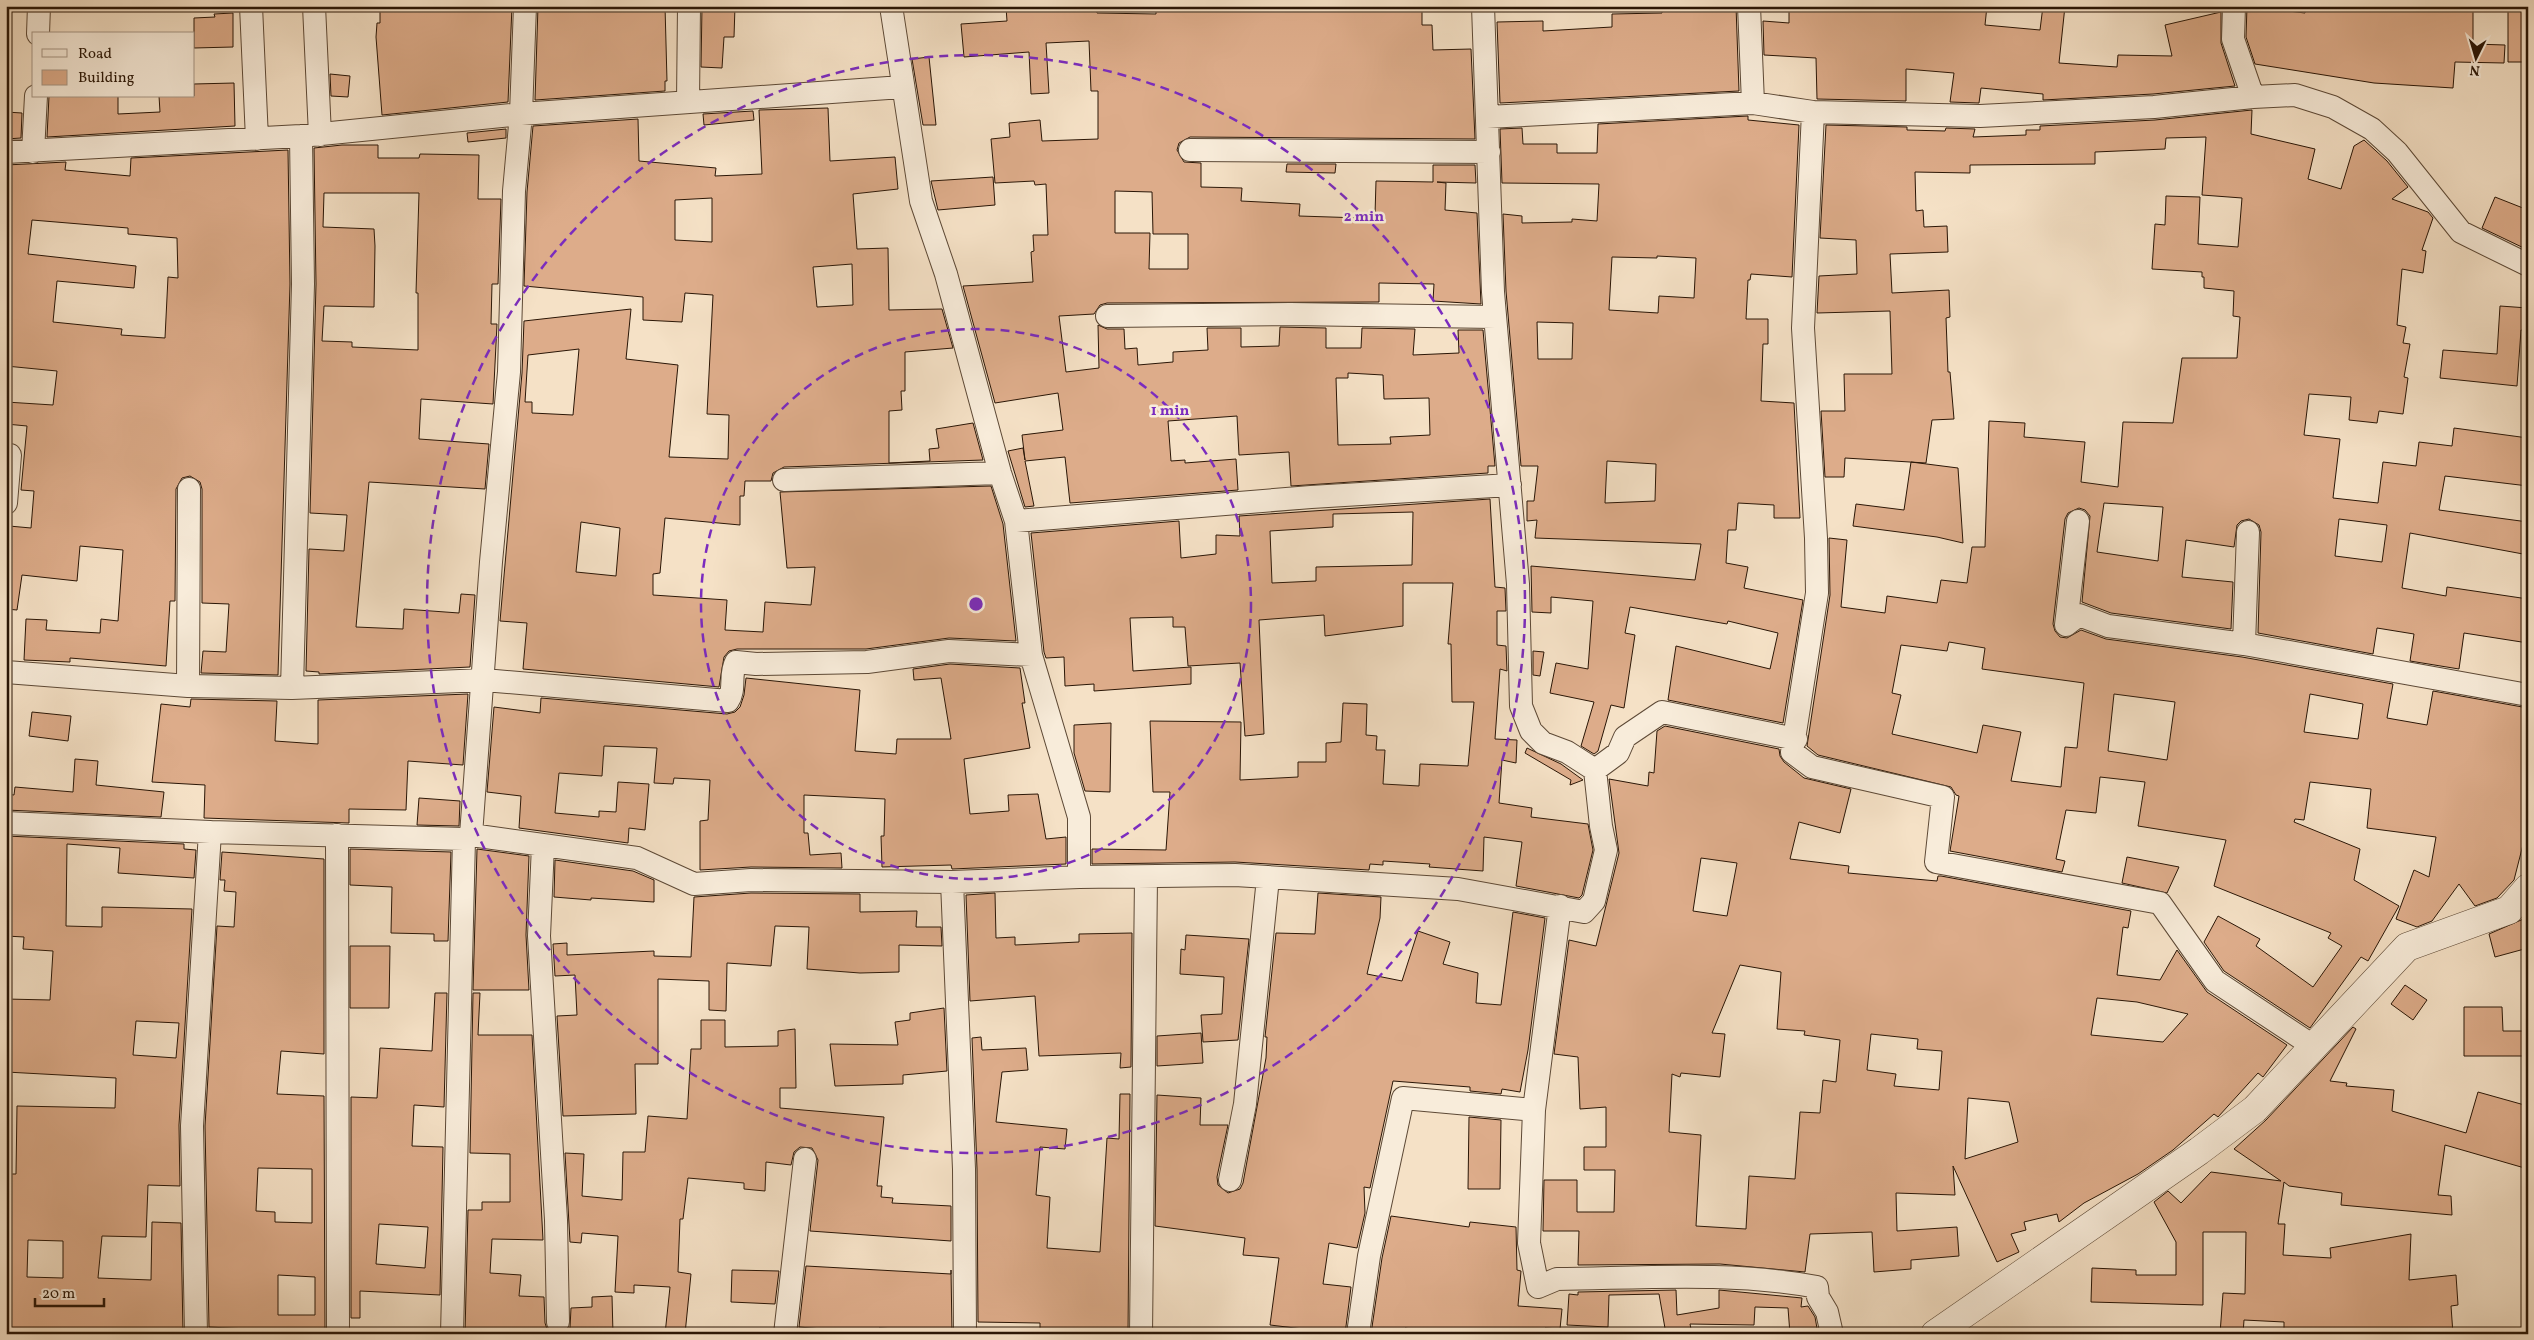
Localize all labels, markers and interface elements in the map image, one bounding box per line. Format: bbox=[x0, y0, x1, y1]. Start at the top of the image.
legend bbox=[32, 32, 195, 98]
north arrow bbox=[2452, 32, 2502, 82]
text: Road bbox=[78, 44, 112, 65]
text: N bbox=[2469, 60, 2481, 79]
text: Building bbox=[78, 68, 135, 89]
text: 2 min bbox=[1344, 207, 1384, 228]
text: 1 min bbox=[1151, 401, 1189, 422]
centre of rings bbox=[967, 595, 985, 613]
scale bar bbox=[35, 1275, 104, 1307]
text: 20 m bbox=[42, 1284, 75, 1305]

